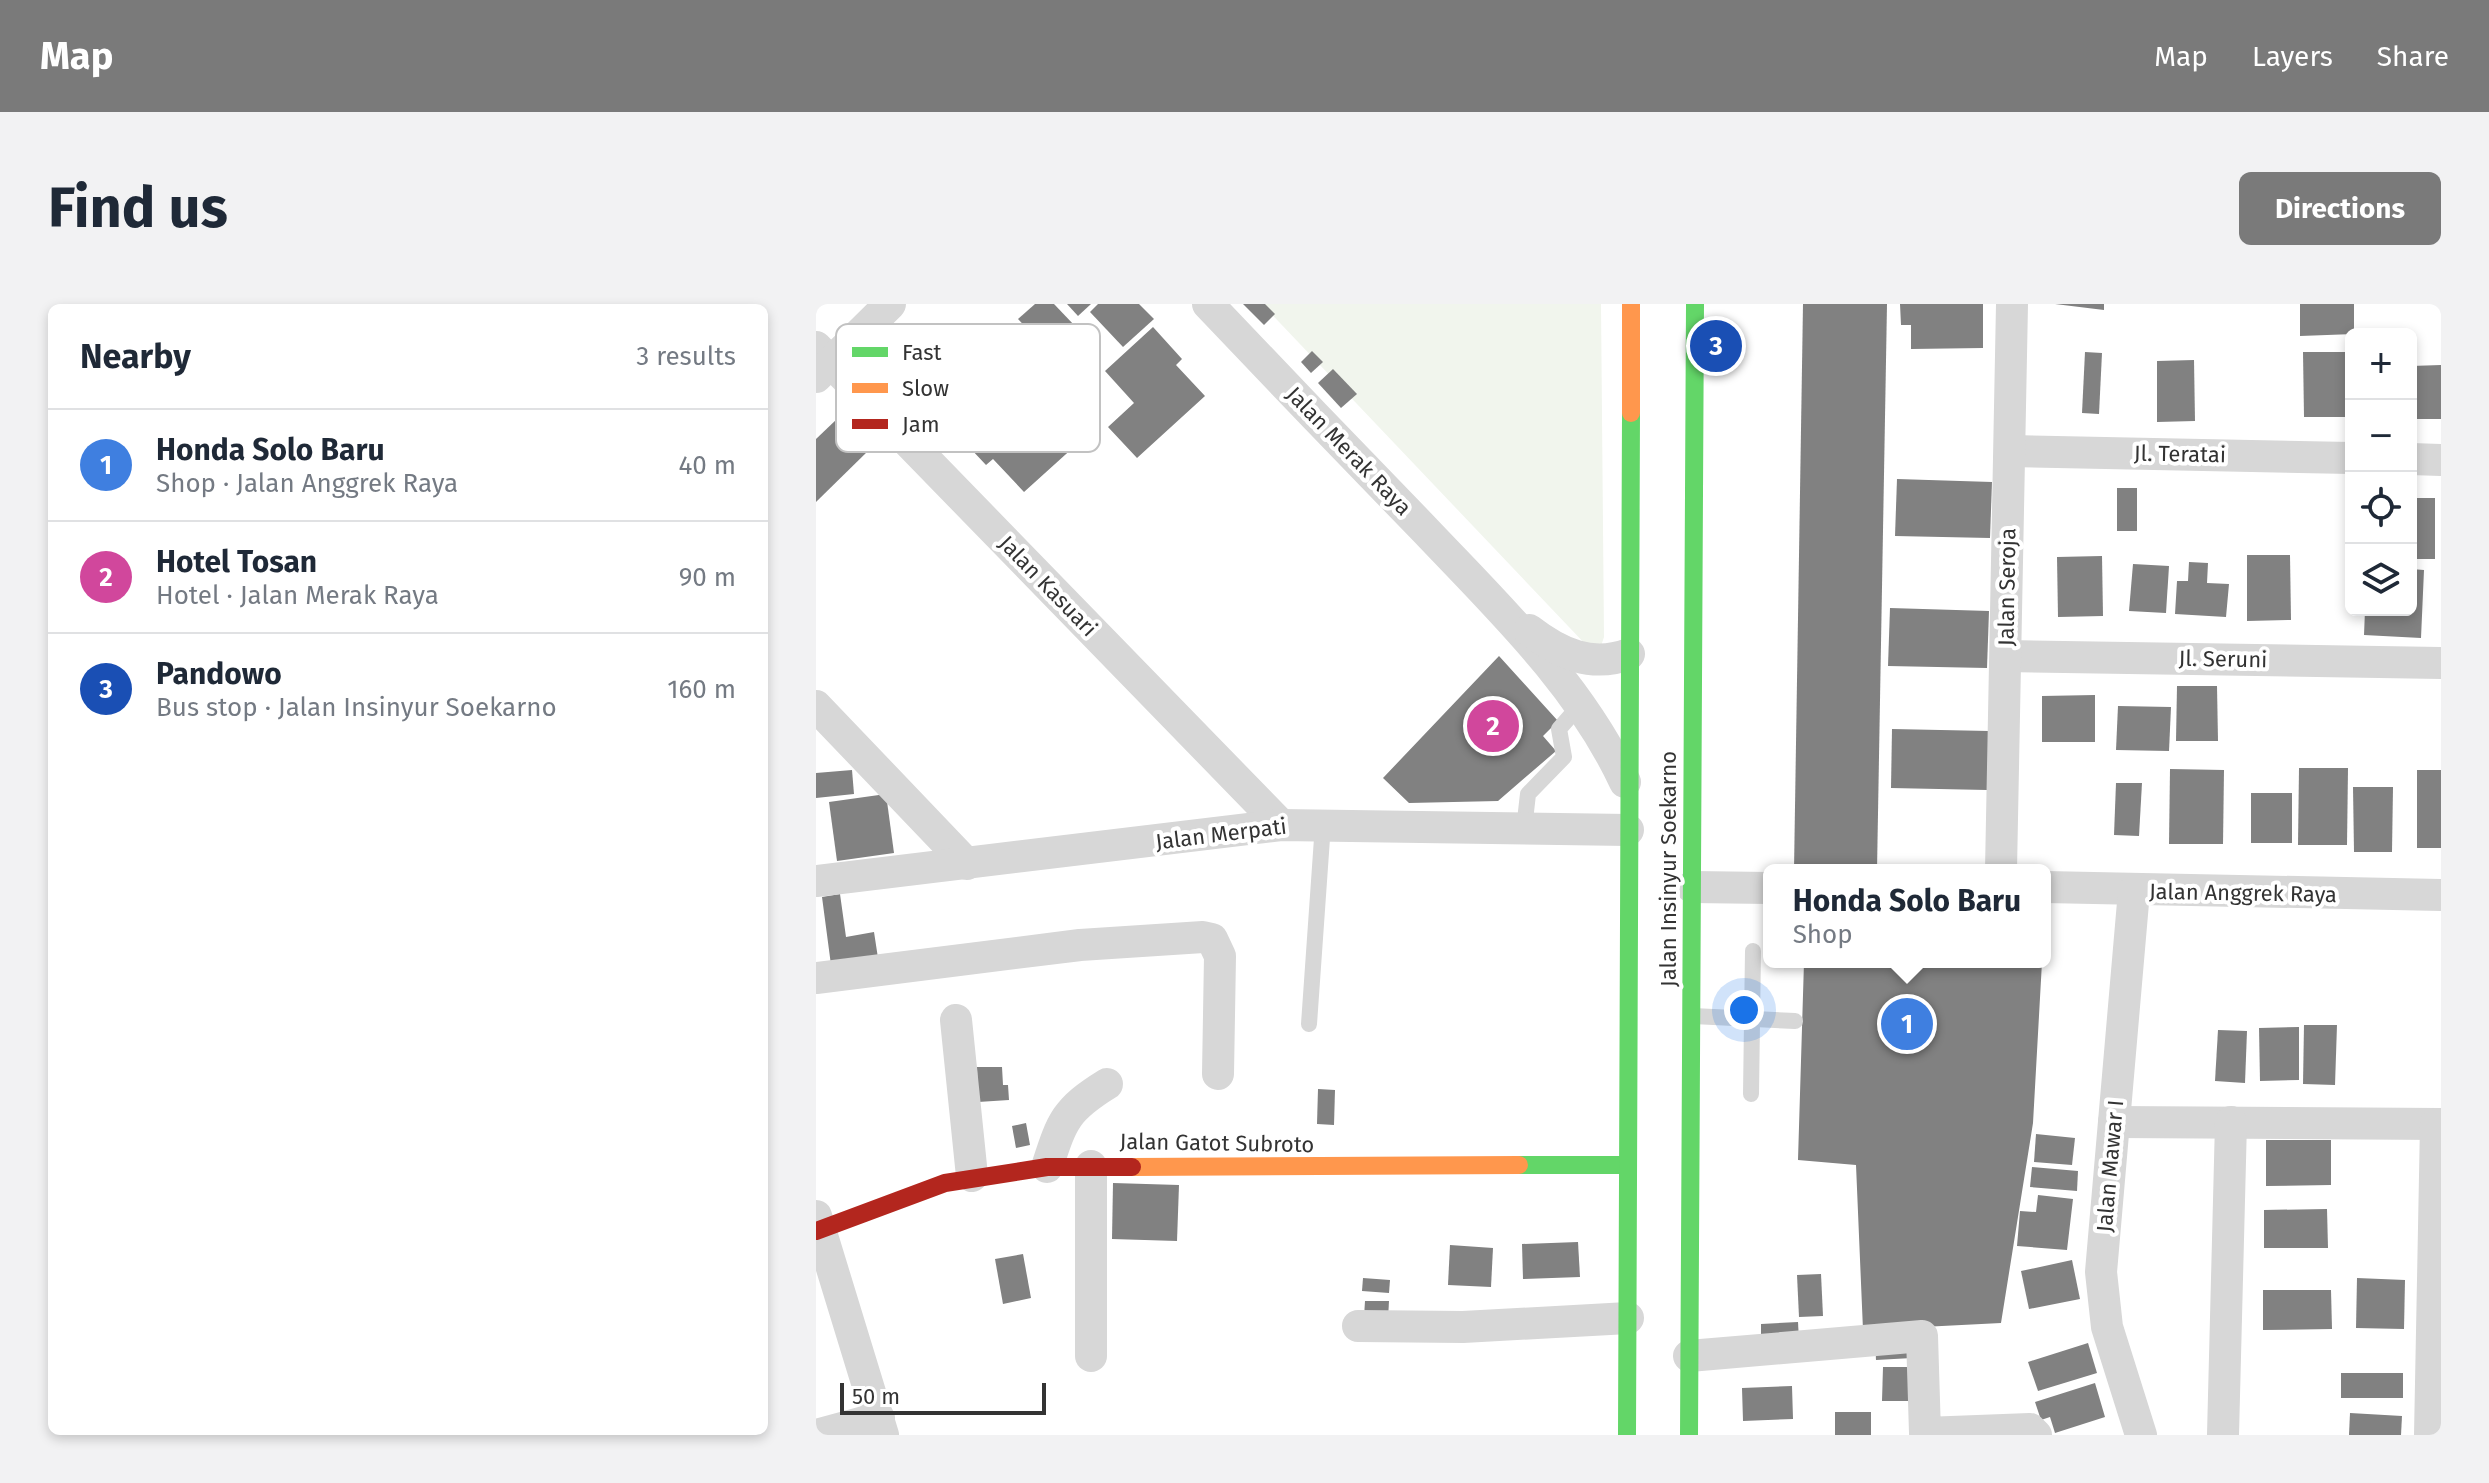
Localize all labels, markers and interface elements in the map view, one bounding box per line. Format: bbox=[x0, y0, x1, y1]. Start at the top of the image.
text: Map bbox=[40, 33, 113, 79]
text: Map bbox=[2154, 40, 2208, 73]
text: Layers bbox=[2252, 40, 2333, 73]
text: Share bbox=[2377, 40, 2449, 73]
button: Directions bbox=[2239, 172, 2441, 245]
text: Find us bbox=[48, 175, 228, 242]
pin: 3 bbox=[1690, 316, 1742, 376]
legend bbox=[836, 324, 1100, 452]
map controls bbox=[2345, 328, 2417, 616]
button: + bbox=[2345, 328, 2417, 400]
text: Nearby bbox=[80, 336, 191, 377]
text: Fast bbox=[902, 339, 942, 366]
text: 3 results bbox=[636, 341, 736, 372]
text: Slow bbox=[902, 375, 949, 402]
street label: Jalan Merak Raya bbox=[1281, 381, 1417, 521]
button: − bbox=[2345, 400, 2417, 472]
text: Jam bbox=[902, 411, 940, 438]
text: Honda Solo Baru bbox=[156, 432, 385, 468]
street label: Jl. Teratai bbox=[2134, 440, 2226, 468]
text: 1 bbox=[100, 450, 112, 481]
text: 40 m bbox=[678, 450, 736, 481]
text: Shop · Jalan Anggrek Raya bbox=[156, 468, 458, 499]
button: locate bbox=[2345, 472, 2417, 544]
street label: Jalan Seroja bbox=[1992, 528, 2022, 646]
street label: Jalan Kasuari bbox=[993, 530, 1103, 642]
text: Hotel Tosan bbox=[156, 544, 317, 580]
button: layers bbox=[2345, 544, 2417, 616]
text: 2 bbox=[99, 562, 113, 593]
text: 90 m bbox=[679, 562, 736, 593]
text: Hotel · Jalan Merak Raya bbox=[156, 580, 439, 611]
street label: Jl. Seruni bbox=[2178, 645, 2268, 673]
text: Pandowo bbox=[156, 656, 282, 692]
text: 3 bbox=[99, 674, 113, 705]
text: 160 m bbox=[667, 674, 736, 705]
text: Bus stop · Jalan Insinyur Soekarno bbox=[156, 692, 557, 723]
pin: 2 bbox=[1467, 696, 1519, 756]
street label: Jalan Insinyur Soekarno bbox=[1655, 751, 1682, 987]
street label: Jalan Merpati bbox=[1154, 813, 1288, 855]
popup bbox=[1763, 864, 2051, 968]
street label: Jalan Anggrek Raya bbox=[2149, 878, 2337, 908]
text: Honda Solo Baru bbox=[1793, 883, 2021, 919]
text: Shop bbox=[1793, 919, 1853, 950]
your location bbox=[1724, 990, 1764, 1030]
pin: 1 bbox=[1881, 994, 1933, 1054]
street label: Jalan Mawar I bbox=[2091, 1099, 2129, 1233]
street label: Jalan Gatot Subroto bbox=[1119, 1128, 1315, 1158]
scale bar bbox=[840, 1379, 1046, 1415]
text: 50 m bbox=[852, 1383, 900, 1410]

